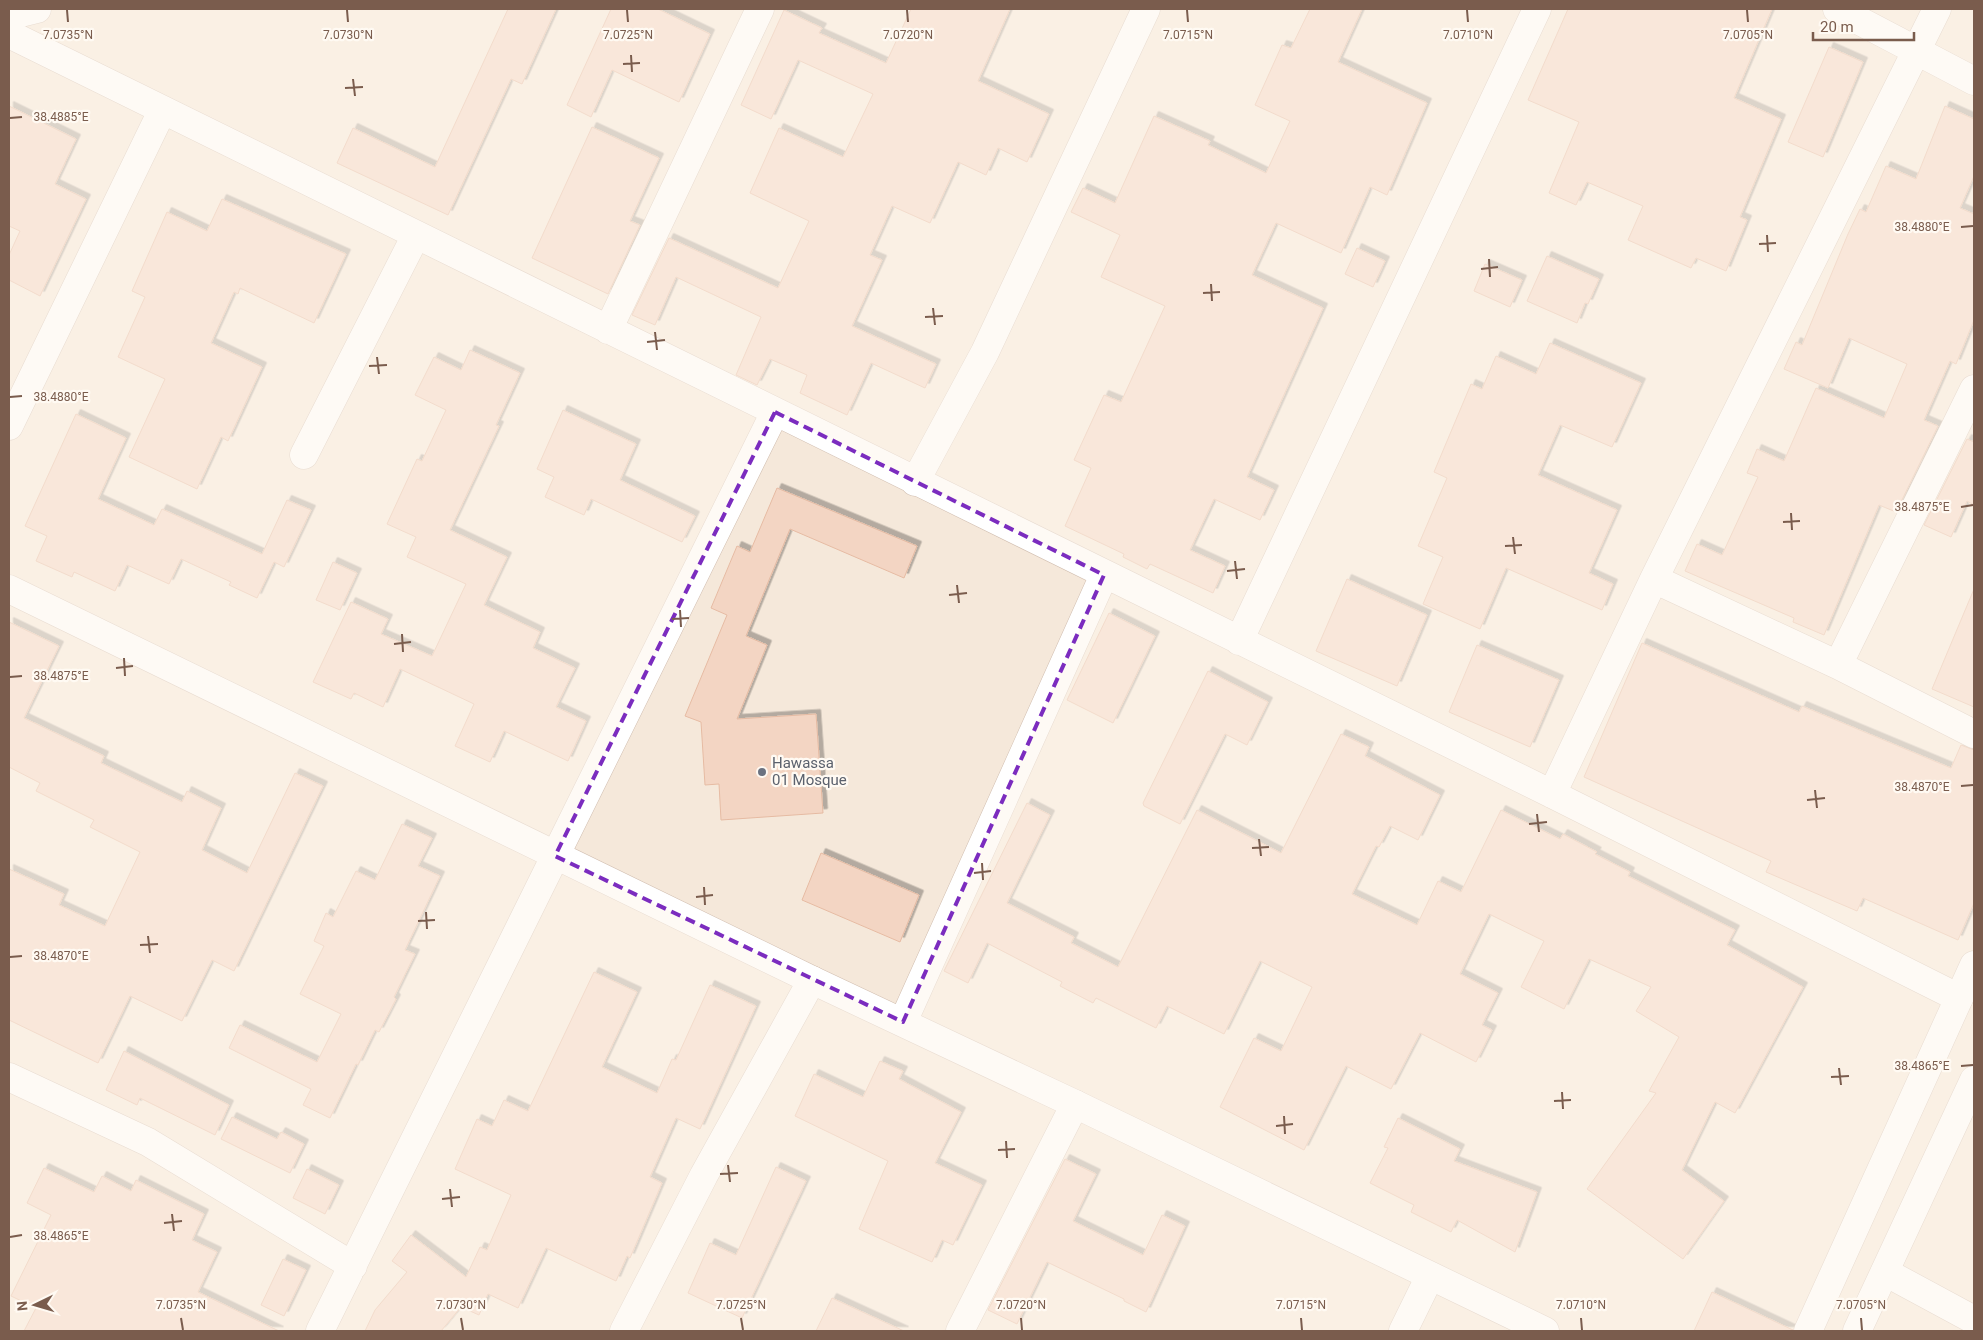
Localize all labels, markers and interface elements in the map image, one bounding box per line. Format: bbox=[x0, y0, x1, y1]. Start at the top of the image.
scale bar bbox=[1813, 10, 1914, 42]
text: 20 m bbox=[1820, 18, 1854, 36]
text: 7.0735°N bbox=[43, 28, 93, 42]
text: 7.0730°N bbox=[323, 28, 373, 42]
text: 7.0725°N bbox=[603, 28, 653, 42]
text: 7.0720°N bbox=[883, 28, 933, 42]
text: 7.0715°N bbox=[1163, 28, 1213, 42]
text: 7.0710°N bbox=[1443, 28, 1493, 42]
text: 7.0705°N bbox=[1723, 28, 1773, 42]
text: 38.4885°E bbox=[34, 110, 89, 124]
text: 38.4880°E bbox=[1895, 220, 1950, 234]
text: 38.4880°E bbox=[34, 390, 89, 404]
text: 38.4875°E bbox=[1895, 500, 1950, 514]
text: 38.4875°E bbox=[34, 669, 89, 683]
place label: Hawassa 01 Mosque bbox=[772, 754, 847, 789]
marker: Hawassa 01 Mosque bbox=[756, 766, 768, 778]
text: 38.4870°E bbox=[1895, 780, 1950, 794]
text: 38.4870°E bbox=[34, 949, 89, 963]
text: 38.4865°E bbox=[1895, 1059, 1950, 1073]
text: 38.4865°E bbox=[34, 1229, 89, 1243]
north arrow bbox=[10, 1280, 60, 1330]
text: 7.0735°N bbox=[156, 1298, 206, 1312]
text: 7.0730°N bbox=[436, 1298, 486, 1312]
text: 7.0725°N bbox=[716, 1298, 766, 1312]
text: 7.0720°N bbox=[996, 1298, 1046, 1312]
text: 7.0715°N bbox=[1276, 1298, 1326, 1312]
text: 7.0710°N bbox=[1556, 1298, 1606, 1312]
text: 7.0705°N bbox=[1836, 1298, 1886, 1312]
text: N bbox=[14, 1301, 30, 1312]

